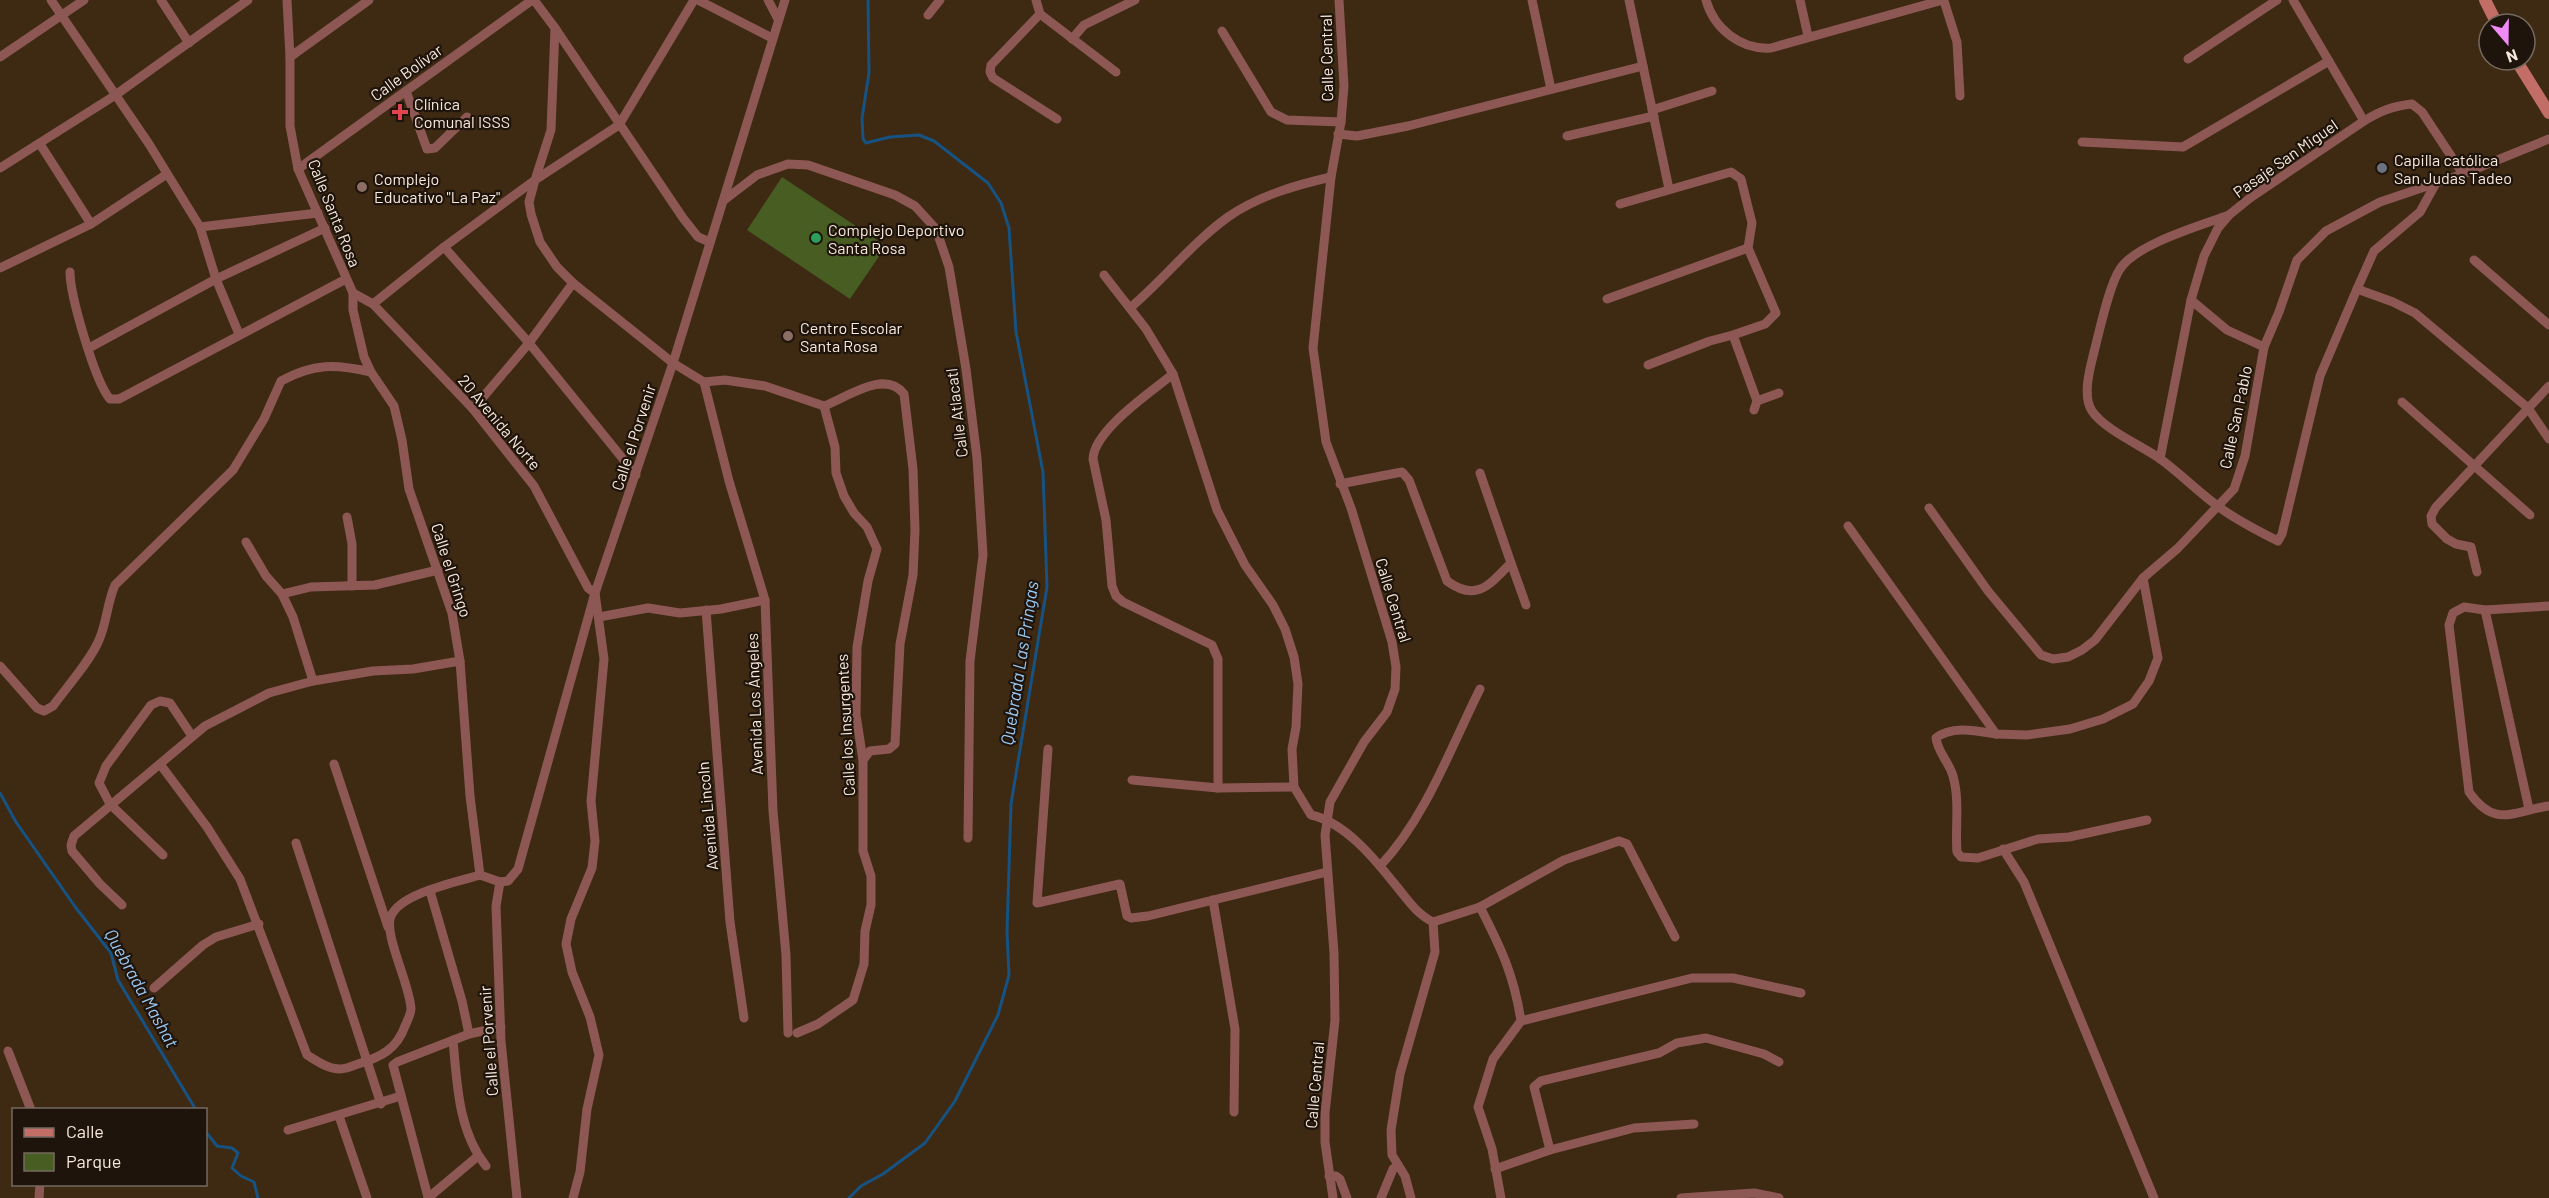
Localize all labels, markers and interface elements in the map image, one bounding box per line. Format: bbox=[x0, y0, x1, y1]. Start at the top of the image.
north arrow bbox=[2477, 12, 2537, 72]
street label: Calle Central bbox=[1316, 14, 1336, 102]
street label: Calle Bolívar bbox=[366, 39, 446, 104]
text: N bbox=[2504, 46, 2521, 67]
place label: Clínica Comunal ISSS bbox=[414, 94, 510, 131]
marker: Clínica Comunal ISSS bbox=[391, 103, 409, 121]
street label: Pasaje San Miguel bbox=[2229, 115, 2341, 201]
place label: Capilla católica San Judas Tadeo bbox=[2394, 150, 2512, 187]
street label: Calle Santa Rosa bbox=[305, 156, 365, 270]
marker: Capilla católica San Judas Tadeo bbox=[2375, 161, 2389, 175]
place label: Complejo Educativo "La Paz" bbox=[374, 169, 500, 206]
marker: Complejo Educativo "La Paz" bbox=[355, 180, 369, 194]
place label: Complejo Deportivo Santa Rosa bbox=[828, 220, 964, 257]
marker: Complejo Deportivo Santa Rosa bbox=[809, 231, 823, 245]
place label: Centro Escolar Santa Rosa bbox=[800, 318, 903, 355]
marker: Centro Escolar Santa Rosa bbox=[781, 329, 795, 343]
street label: Calle San Pablo bbox=[2215, 364, 2255, 470]
street label: Calle Atlacatl bbox=[941, 367, 971, 459]
street label: 20 Avenida Norte bbox=[455, 371, 545, 473]
street label: Calle el Porvenir bbox=[607, 381, 659, 493]
street label: Calle el Gringo bbox=[428, 521, 476, 619]
street label: Calle Central bbox=[1372, 556, 1416, 644]
water label: Quebrada Las Pringas bbox=[995, 579, 1043, 747]
street label: Avenida Los Ángeles bbox=[742, 633, 766, 775]
street label: Calle los Insurgentes bbox=[832, 653, 858, 797]
street label: Avenida Lincoln bbox=[693, 761, 721, 871]
water label: Quebrada Mashat bbox=[100, 925, 184, 1052]
street label: Calle el Porvenir bbox=[475, 985, 501, 1097]
street label: Calle Central bbox=[1301, 1041, 1327, 1129]
legend bbox=[12, 1108, 207, 1186]
text: Calle bbox=[66, 1120, 104, 1142]
text: Parque bbox=[66, 1150, 121, 1172]

